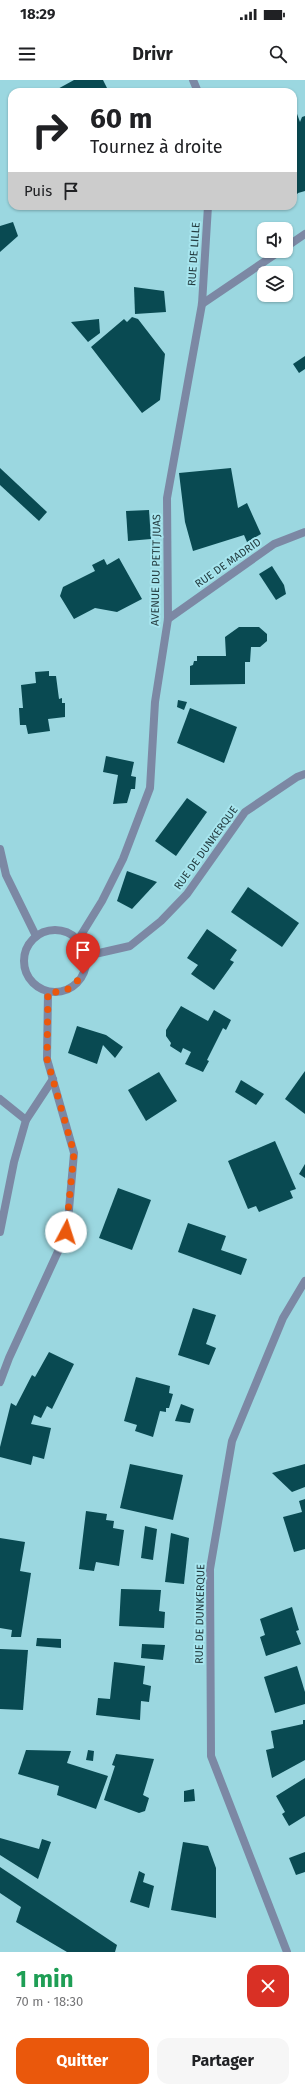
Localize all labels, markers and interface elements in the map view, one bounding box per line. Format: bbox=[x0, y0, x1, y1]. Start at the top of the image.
text: 18:29 bbox=[20, 5, 55, 23]
icon: menu bbox=[16, 43, 38, 65]
text: Drivr bbox=[132, 43, 173, 65]
icon: search bbox=[267, 43, 289, 65]
text: 60 m bbox=[90, 102, 152, 135]
icon: right bbox=[24, 104, 76, 156]
text: Tournez à droite bbox=[90, 136, 222, 158]
icon: arrive bbox=[60, 180, 82, 202]
text: Puis bbox=[24, 182, 52, 200]
street label: RUE DE LILLE bbox=[185, 221, 203, 286]
map controls bbox=[257, 222, 293, 302]
button: sound bbox=[257, 222, 293, 258]
button: layers bbox=[257, 266, 293, 302]
street label: AVENUE DU PETIT JUAS bbox=[149, 514, 163, 626]
street label: RUE DE MADRID bbox=[193, 535, 263, 591]
street label: RUE DE DUNKERQUE bbox=[171, 804, 241, 892]
pin bbox=[66, 933, 100, 974]
icon: arrive bbox=[72, 939, 94, 961]
position arrow bbox=[45, 1211, 87, 1253]
street label: RUE DE DUNKERQUE bbox=[193, 1564, 207, 1664]
text: 1 min bbox=[16, 1965, 74, 1993]
button: close bbox=[247, 1965, 289, 2007]
text: 70 m · 18:30 bbox=[16, 1994, 83, 2009]
button: Quitter bbox=[16, 2038, 149, 2084]
button: Partager bbox=[157, 2038, 289, 2084]

